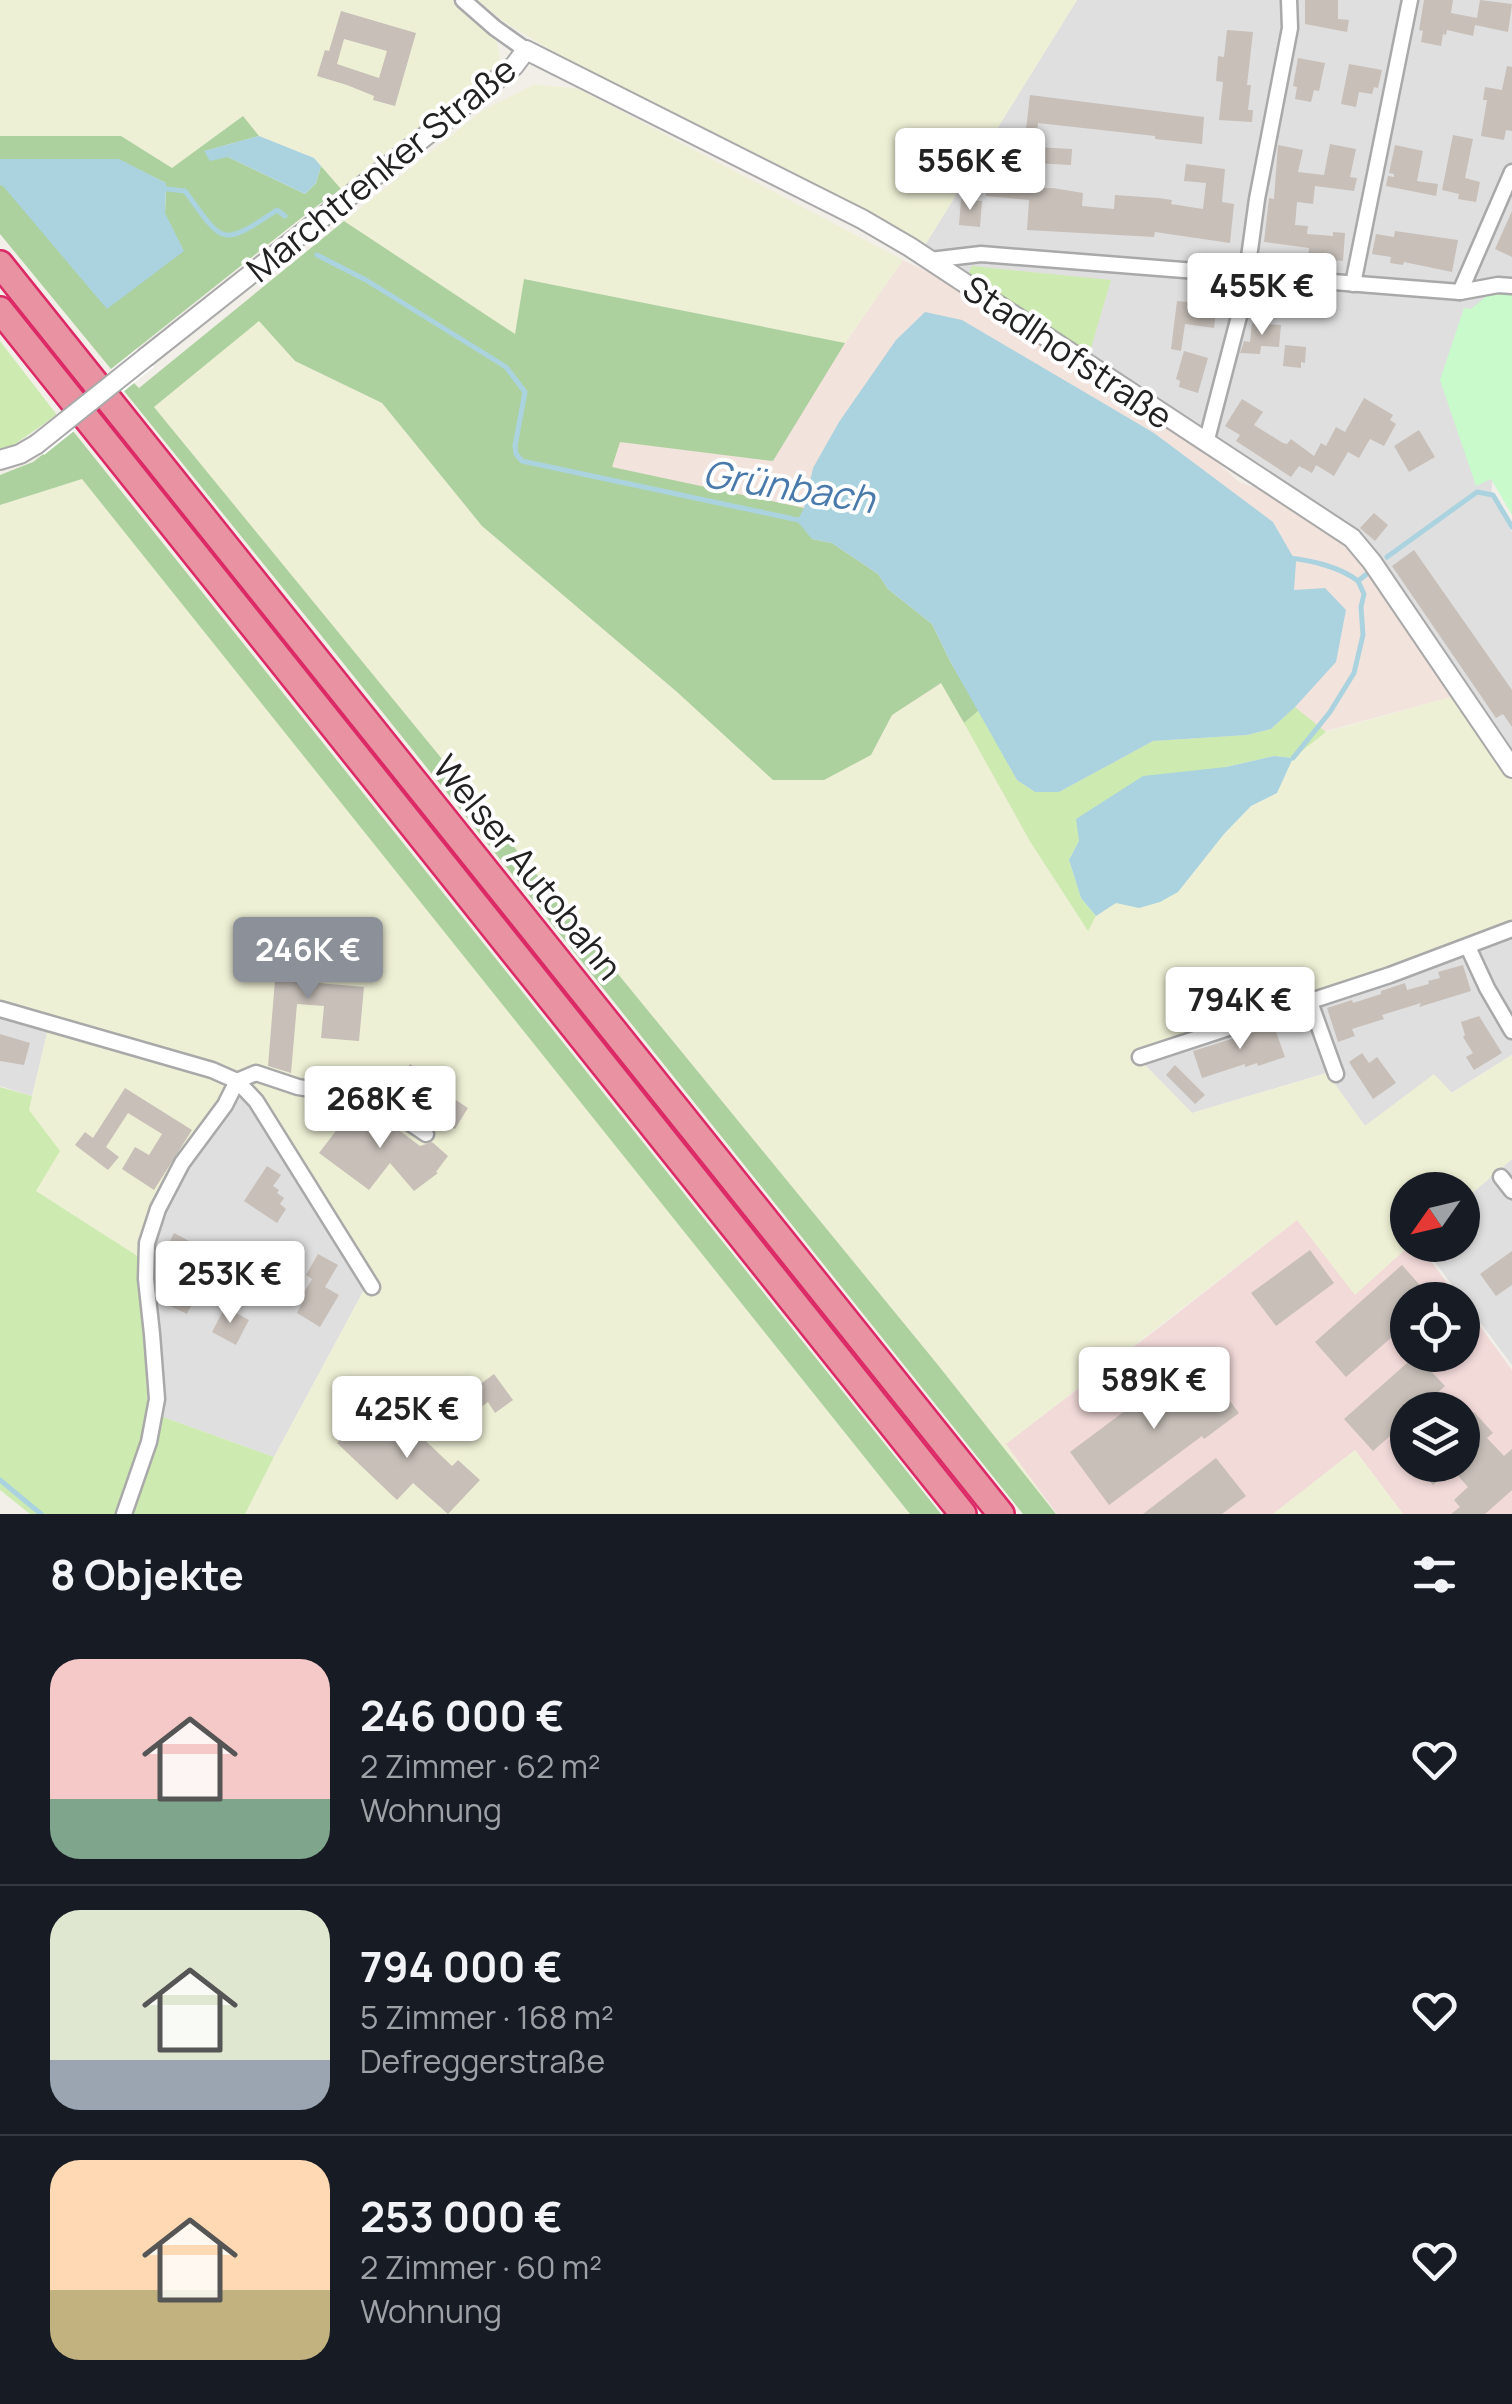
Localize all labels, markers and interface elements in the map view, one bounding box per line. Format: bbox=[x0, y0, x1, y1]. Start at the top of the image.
street label: Marchtrenker Straße bbox=[236, 45, 526, 293]
pin: 556K € bbox=[889, 128, 1051, 213]
text: 556K € bbox=[917, 138, 1023, 182]
pin: 455K € bbox=[1181, 253, 1343, 338]
text: 455K € bbox=[1209, 263, 1315, 307]
street label: Stadlhofstraße bbox=[954, 264, 1182, 440]
water label: Grünbach bbox=[700, 446, 880, 524]
street label: Welser Autobahn bbox=[422, 744, 634, 990]
pin: 246K € bbox=[227, 917, 389, 1002]
text: 246K € bbox=[255, 927, 361, 971]
pin: 794K € bbox=[1159, 967, 1321, 1052]
text: 794K € bbox=[1188, 977, 1292, 1021]
pin: 268K € bbox=[299, 1066, 461, 1151]
text: 268K € bbox=[327, 1076, 433, 1120]
north arrow bbox=[1390, 1172, 1480, 1262]
map controls bbox=[1390, 1172, 1480, 1482]
pin: 253K € bbox=[149, 1241, 311, 1326]
text: 253K € bbox=[178, 1251, 282, 1295]
button: locate bbox=[1390, 1282, 1480, 1372]
pin: 589K € bbox=[1073, 1347, 1235, 1432]
text: 589K € bbox=[1101, 1357, 1207, 1401]
pin: 425K € bbox=[326, 1376, 488, 1461]
text: 425K € bbox=[354, 1386, 460, 1430]
button: layers bbox=[1390, 1392, 1480, 1482]
text: 8 Objekte bbox=[50, 1545, 244, 1603]
icon: filters bbox=[1407, 1547, 1462, 1602]
text: 246 000 € bbox=[360, 1686, 564, 1744]
icon: home bbox=[130, 1699, 250, 1819]
icon: heart bbox=[1407, 1732, 1462, 1787]
text: 2 Zimmer · 62 m² bbox=[360, 1744, 601, 1788]
text: Wohnung bbox=[360, 1788, 502, 1832]
text: 794 000 € bbox=[360, 1937, 562, 1995]
icon: home bbox=[130, 1950, 250, 2070]
icon: heart bbox=[1407, 1983, 1462, 2038]
text: 5 Zimmer · 168 m² bbox=[360, 1995, 614, 2039]
text: Defreggerstraße bbox=[360, 2039, 605, 2083]
text: 253 000 € bbox=[360, 2187, 562, 2245]
icon: home bbox=[130, 2200, 250, 2320]
icon: heart bbox=[1407, 2233, 1462, 2288]
text: 2 Zimmer · 60 m² bbox=[360, 2245, 602, 2289]
text: Wohnung bbox=[360, 2289, 502, 2333]

